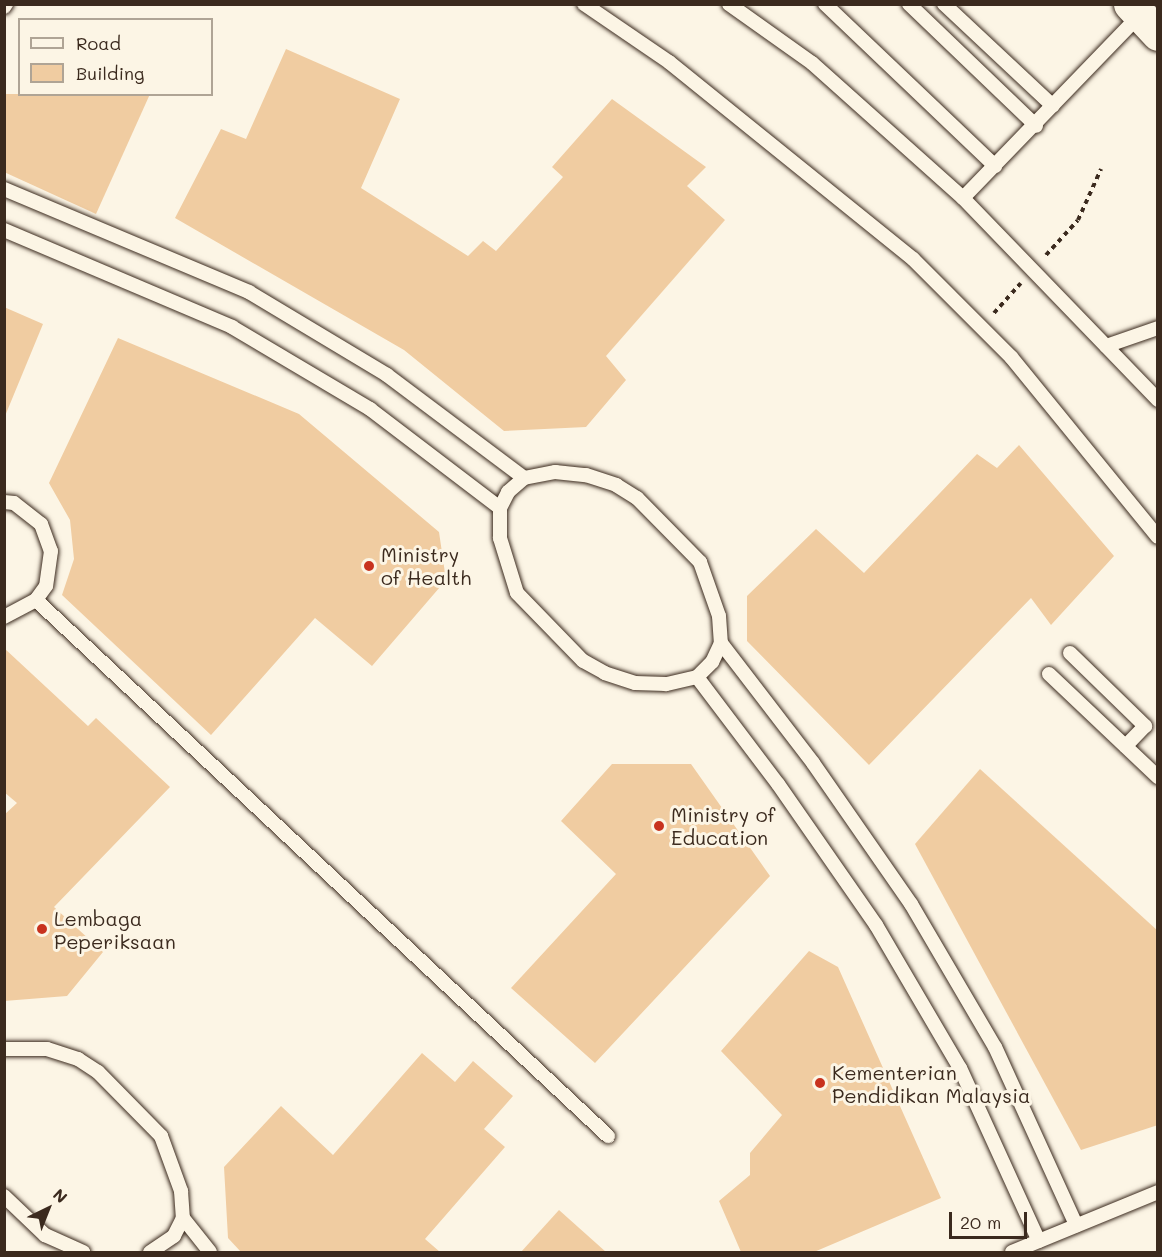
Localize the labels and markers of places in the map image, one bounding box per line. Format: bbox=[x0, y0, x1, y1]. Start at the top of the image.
place label: Ministry of Health bbox=[381, 542, 471, 589]
marker: Ministry of Health bbox=[362, 559, 376, 573]
place label: Ministry of Education bbox=[671, 802, 775, 849]
marker: Ministry of Education bbox=[652, 819, 666, 833]
place label: Lembaga Peperiksaan bbox=[54, 906, 176, 953]
marker: Lembaga Peperiksaan bbox=[35, 922, 49, 936]
place label: Kementerian Pendidikan Malaysia bbox=[832, 1060, 1030, 1107]
marker: Kementerian Pendidikan Malaysia bbox=[813, 1076, 827, 1090]

